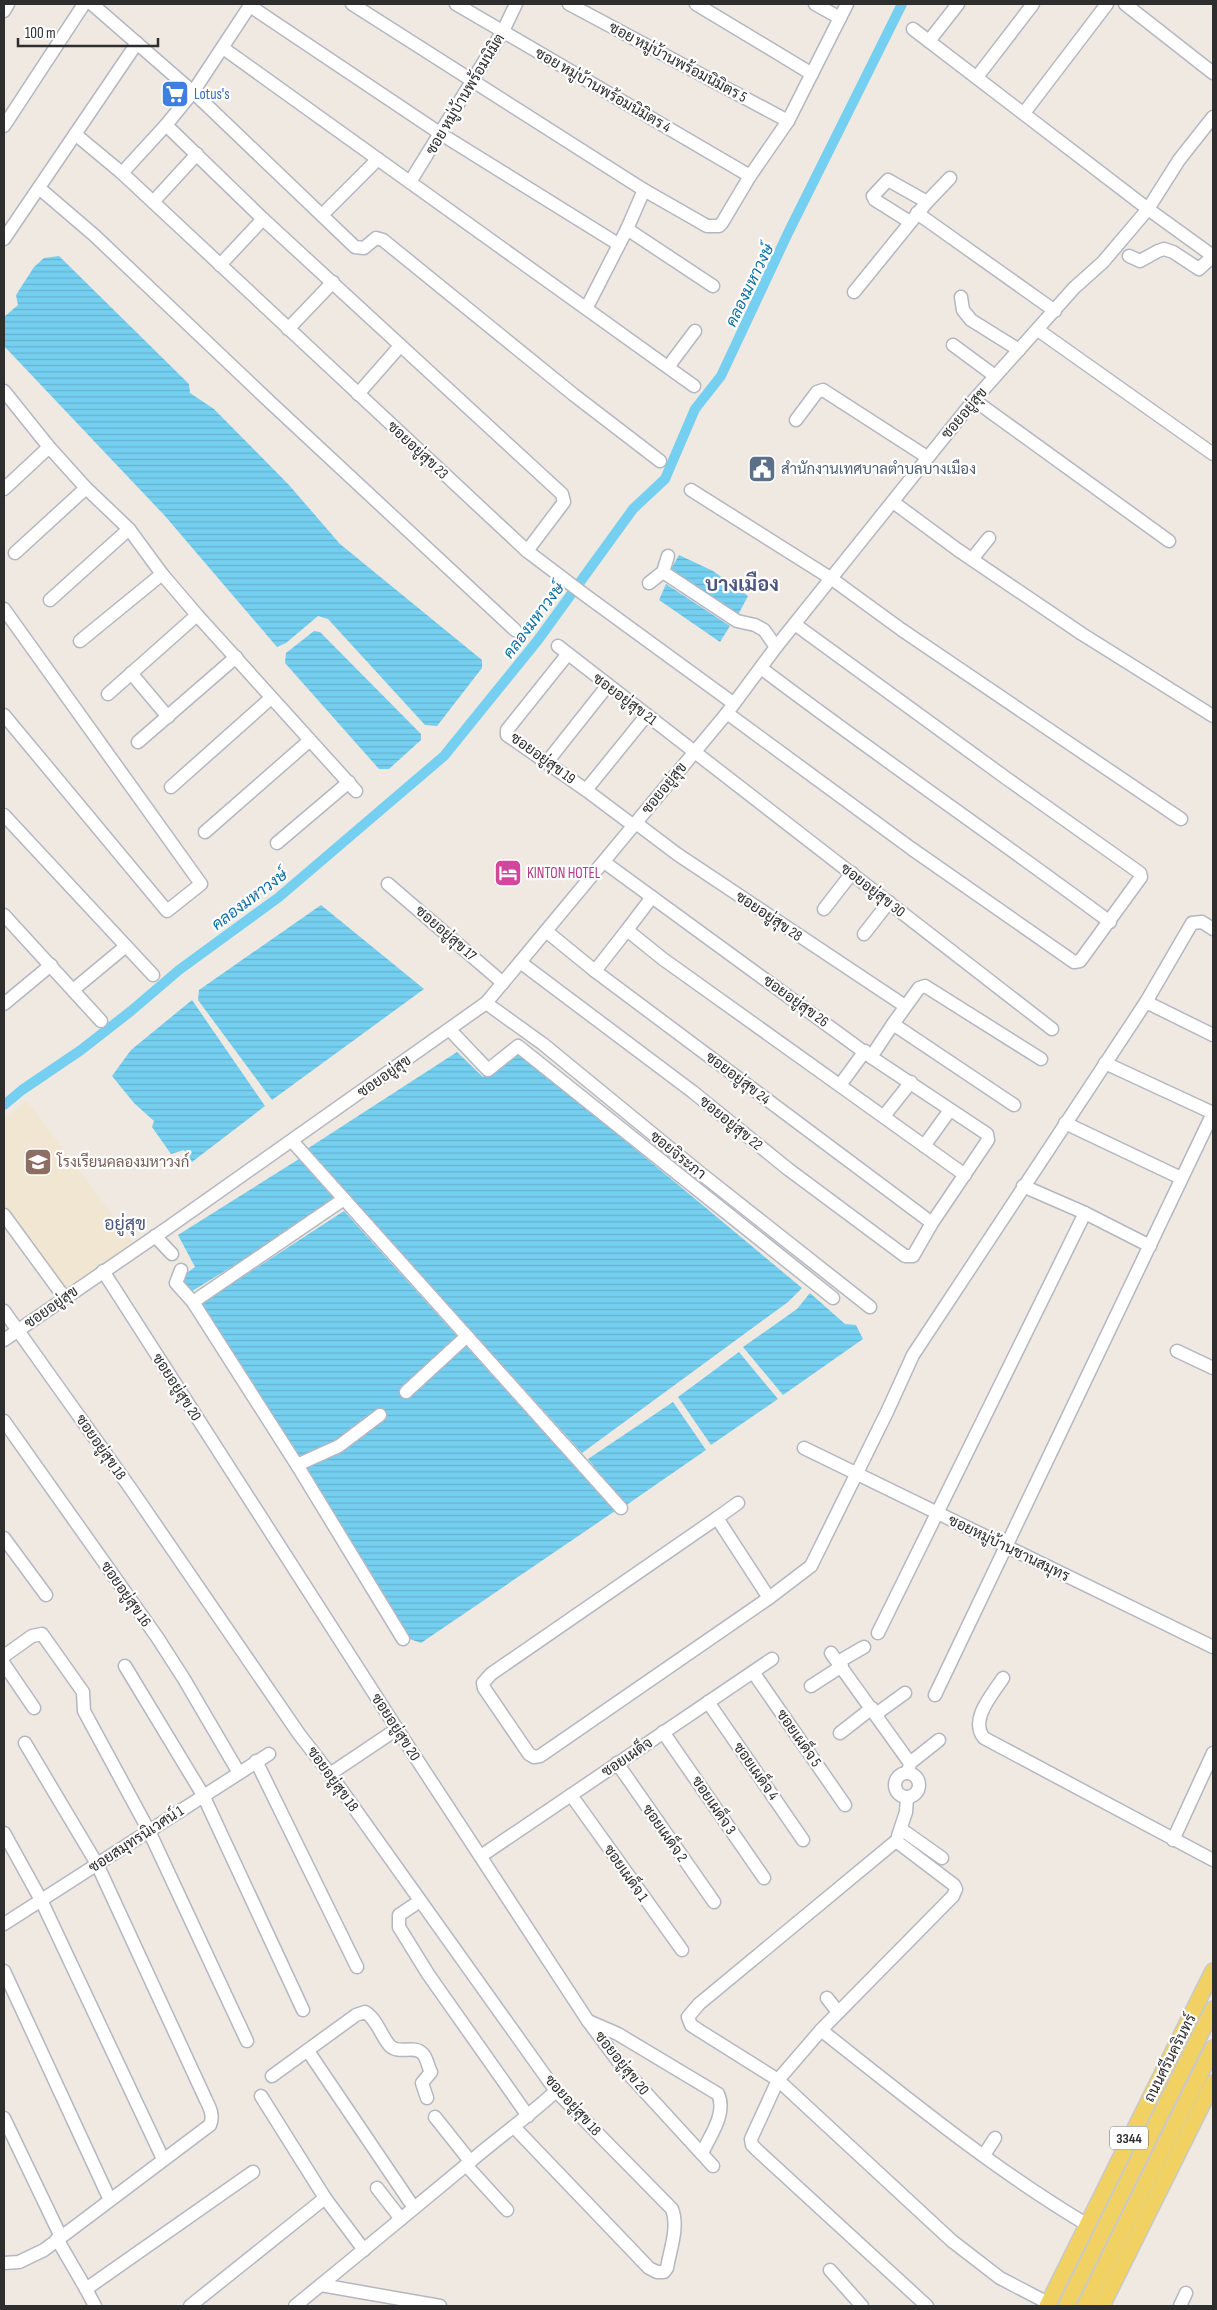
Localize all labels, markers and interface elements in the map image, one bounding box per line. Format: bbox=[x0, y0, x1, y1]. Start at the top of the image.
scale bar bbox=[18, 15, 158, 47]
street label: ซอย หมู่บ้านพร้อมนิมิตร 5 bbox=[605, 17, 751, 107]
text: 100 m bbox=[25, 24, 56, 43]
street label: ซอย หมู่บ้านพร้อมนิมิต bbox=[421, 30, 509, 158]
street label: ซอย หมู่บ้านพร้อมนิมิตร 4 bbox=[531, 43, 675, 137]
supermarket icon: Lotus's bbox=[160, 79, 190, 109]
place label: Lotus's bbox=[194, 85, 230, 104]
water label: คลองมหาวงษ์ bbox=[719, 238, 779, 330]
street label: ซอยอยู่สุข bbox=[937, 383, 992, 444]
street label: ซอยอยู่สุข 23 bbox=[383, 417, 453, 484]
public building icon: สำนักงานเทศบาลตำบลบางเมือง bbox=[747, 454, 777, 484]
place label: สำนักงานเทศบาลตำบลบางเมือง bbox=[781, 459, 976, 479]
district label: บางเมือง bbox=[705, 571, 779, 597]
water label: คลองมหาวงษ์ bbox=[496, 576, 570, 662]
street label: ซอยอยู่สุข 21 bbox=[588, 668, 662, 731]
street label: ซอยอยู่สุข 19 bbox=[506, 728, 580, 789]
street label: ซอยอยู่สุข bbox=[637, 758, 692, 819]
hotel icon: KINTON HOTEL bbox=[493, 858, 523, 888]
street label: ซอยอยู่สุข 30 bbox=[836, 858, 909, 922]
water label: คลองมหาวงษ์ bbox=[206, 861, 293, 935]
place label: KINTON HOTEL bbox=[527, 864, 601, 883]
street label: ซอยอยู่สุข 28 bbox=[731, 886, 806, 947]
street label: ซอยอยู่สุข 17 bbox=[410, 901, 481, 966]
street label: ซอยอยู่สุข 26 bbox=[758, 970, 833, 1032]
street label: ซอยอยู่สุข 24 bbox=[701, 1047, 775, 1110]
street label: ซอยอยู่สุข bbox=[353, 1050, 416, 1103]
street label: ซอยอยู่สุข 22 bbox=[694, 1091, 767, 1156]
street label: ซอยจิระภา bbox=[646, 1127, 710, 1184]
school or university icon: โรงเรียนคลองมหาวงก์ bbox=[23, 1147, 53, 1177]
place label: โรงเรียนคลองมหาวงก์ bbox=[56, 1152, 189, 1172]
district label: อยู่สุข bbox=[104, 1212, 146, 1237]
street label: ซอยอยู่สุข bbox=[20, 1281, 83, 1334]
street label: ซอยอยู่สุข 20 bbox=[147, 1349, 206, 1425]
street label: ซอยอยู่สุข 18 bbox=[70, 1410, 131, 1484]
street label: ซอยหมู่บ้านชานสมุทร bbox=[944, 1510, 1073, 1587]
street label: ซอยอยู่สุข 16 bbox=[95, 1557, 156, 1631]
street label: ซอยอยู่สุข 20 bbox=[366, 1689, 425, 1765]
street label: ซอยเผด็จ 5 bbox=[772, 1705, 827, 1771]
street label: ซอยเผด็จ bbox=[597, 1732, 657, 1781]
street label: ซอยเผด็จ 4 bbox=[729, 1737, 784, 1804]
street label: ซอยอยู่สุข 18 bbox=[302, 1742, 363, 1816]
street label: ซอยเผด็จ 3 bbox=[687, 1771, 742, 1838]
street label: ซอยเผด็จ 2 bbox=[638, 1799, 693, 1866]
street label: ซอยสมุทรนิเวศน์ 1 bbox=[85, 1800, 189, 1878]
street label: ซอยเผด็จ 1 bbox=[599, 1840, 654, 1906]
street label: ถนนศรีนครินทร์ bbox=[1139, 2010, 1201, 2106]
street label: ซอยอยู่สุข 20 bbox=[589, 2027, 654, 2100]
street label: ซอยอยู่สุข 18 bbox=[539, 2070, 606, 2141]
road number: 3344 bbox=[1110, 2126, 1148, 2150]

